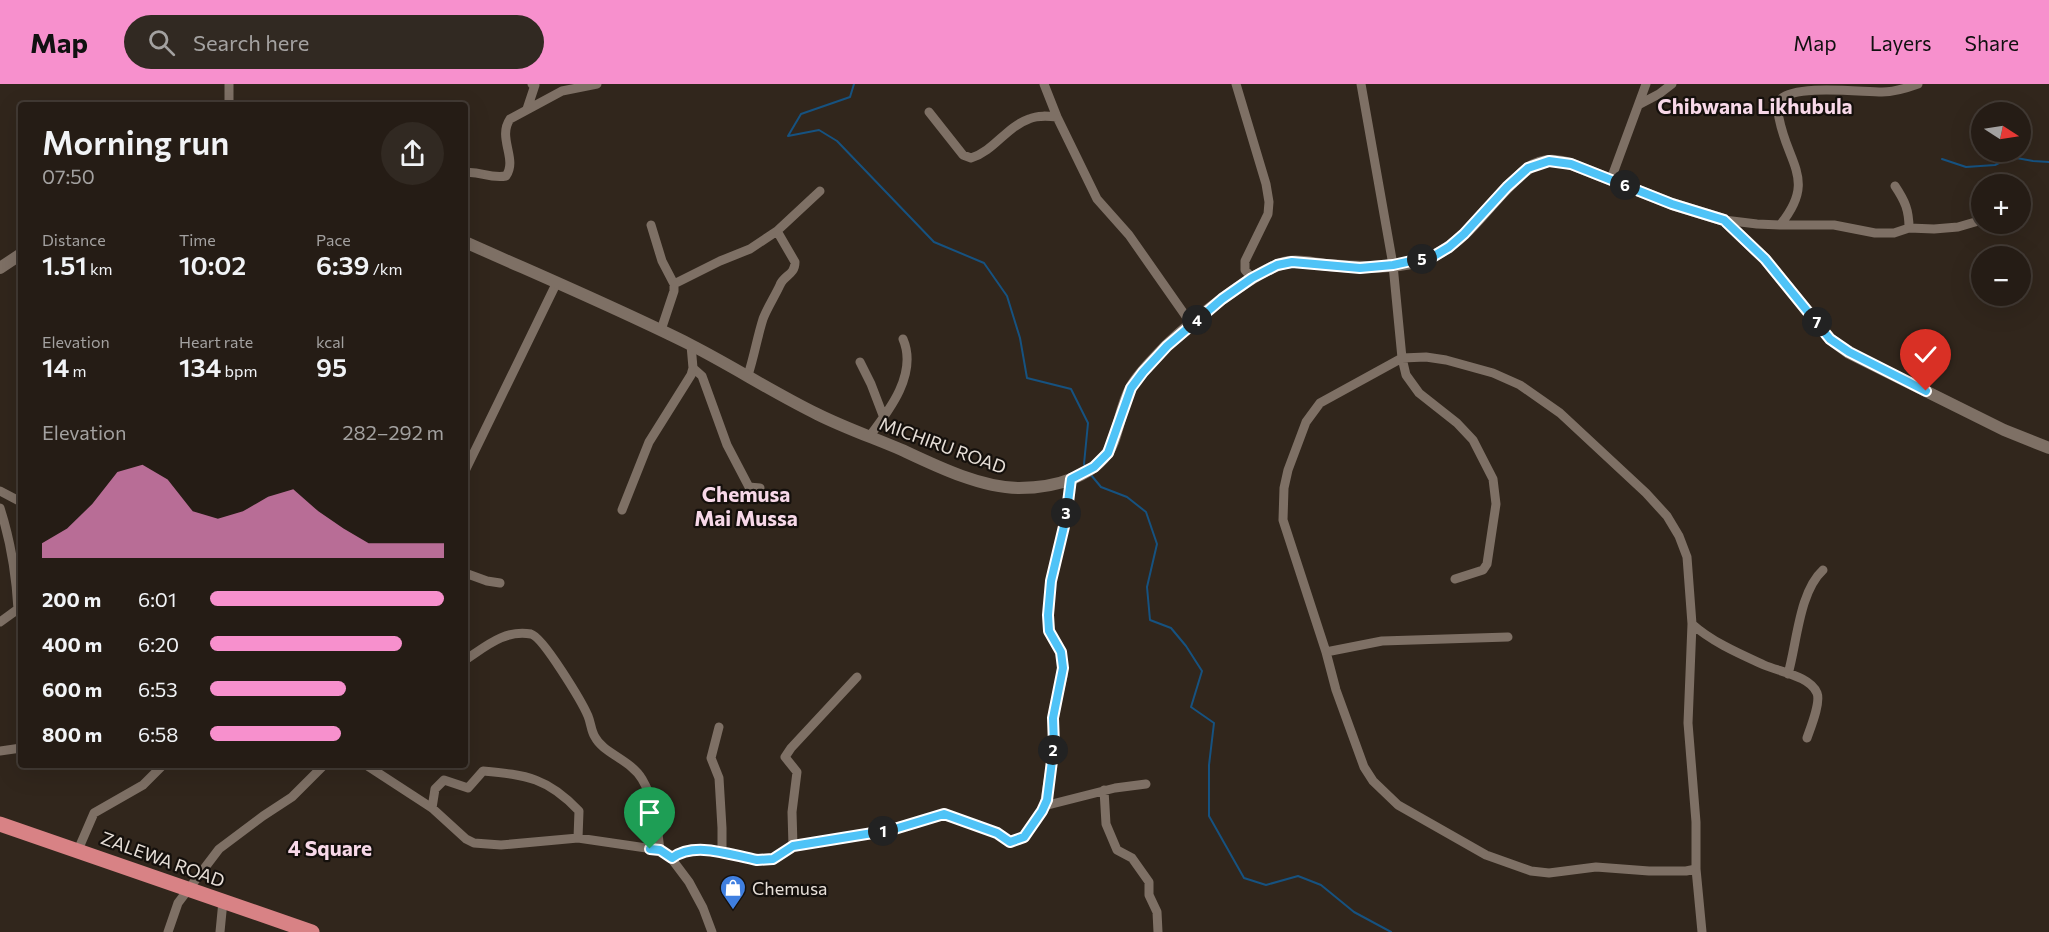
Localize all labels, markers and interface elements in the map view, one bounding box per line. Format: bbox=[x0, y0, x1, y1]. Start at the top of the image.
search box bbox=[124, 15, 544, 69]
text: Map bbox=[30, 25, 88, 59]
icon: search bbox=[145, 26, 178, 59]
text: Search here bbox=[193, 29, 309, 56]
text: Map bbox=[1793, 30, 1837, 55]
text: Layers bbox=[1870, 30, 1932, 55]
text: Share bbox=[1965, 30, 2019, 55]
district label: Chibwana Likhubula bbox=[1657, 93, 1853, 118]
north arrow bbox=[1971, 102, 2031, 162]
map controls bbox=[1971, 102, 2031, 306]
text: Morning run bbox=[42, 121, 229, 162]
button: share bbox=[381, 122, 444, 185]
text: 07:50 bbox=[42, 164, 95, 188]
pin: 6 bbox=[1610, 170, 1640, 200]
button: + bbox=[1971, 174, 2031, 234]
text: 6 bbox=[1620, 175, 1630, 194]
text: Distance bbox=[42, 230, 106, 249]
text: Time bbox=[179, 230, 216, 249]
text: Pace bbox=[316, 230, 351, 249]
pin: 5 bbox=[1407, 244, 1437, 274]
button: − bbox=[1971, 246, 2031, 306]
text: 1.51 bbox=[42, 249, 87, 280]
text: 10:02 bbox=[179, 249, 246, 280]
text: 6:39 bbox=[316, 249, 370, 280]
text: 5 bbox=[1417, 249, 1427, 268]
text: km bbox=[87, 259, 113, 278]
text: /km bbox=[370, 259, 402, 278]
pin: 4 bbox=[1182, 305, 1212, 335]
pin: 7 bbox=[1802, 307, 1832, 337]
text: 4 bbox=[1192, 310, 1202, 329]
text: 7 bbox=[1813, 312, 1821, 331]
pin bbox=[1900, 329, 1951, 391]
text: Elevation bbox=[42, 332, 110, 351]
text: Heart rate bbox=[179, 332, 253, 351]
text: kcal bbox=[316, 332, 345, 351]
icon: check bbox=[1909, 338, 1942, 371]
text: 14 bbox=[42, 351, 69, 382]
text: 134 bbox=[179, 351, 221, 382]
text: 95 bbox=[316, 351, 347, 382]
text: m bbox=[69, 361, 86, 380]
text: bpm bbox=[221, 361, 257, 380]
street label: MICHIRU ROAD bbox=[877, 412, 1009, 478]
text: Elevation bbox=[42, 420, 127, 444]
text: 282–292 m bbox=[343, 420, 444, 444]
district label: Chemusa Mai Mussa bbox=[694, 481, 798, 530]
pin: 3 bbox=[1051, 498, 1081, 528]
text: 3 bbox=[1061, 503, 1071, 522]
text: 200 m bbox=[42, 587, 101, 611]
text: 6:01 bbox=[138, 587, 176, 611]
text: 400 m bbox=[42, 632, 102, 656]
text: 6:20 bbox=[138, 632, 179, 656]
text: 600 m bbox=[42, 677, 102, 701]
text: 6:53 bbox=[138, 677, 178, 701]
text: 800 m bbox=[42, 722, 102, 746]
text: 6:58 bbox=[138, 722, 179, 746]
pin: 2 bbox=[1038, 735, 1068, 765]
text: 2 bbox=[1048, 740, 1058, 759]
pin bbox=[624, 787, 675, 849]
icon: arrive bbox=[633, 796, 666, 829]
pin: 1 bbox=[868, 816, 898, 846]
text: 1 bbox=[879, 821, 887, 840]
street label: ZALEWA ROAD bbox=[98, 826, 228, 892]
district label: 4 Square bbox=[288, 835, 372, 860]
shop icon: Chemusa bbox=[718, 873, 748, 911]
place label: Chemusa bbox=[752, 877, 828, 899]

